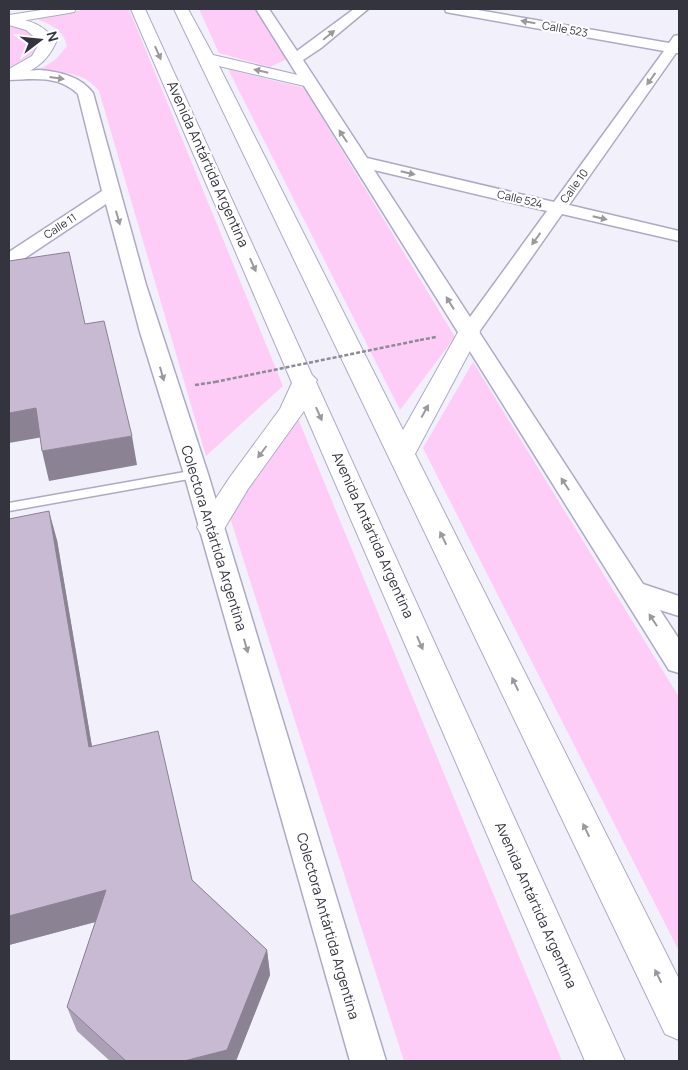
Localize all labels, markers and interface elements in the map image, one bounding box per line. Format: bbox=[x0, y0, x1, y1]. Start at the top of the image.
north arrow bbox=[15, 15, 65, 65]
street label: Calle 523 bbox=[541, 17, 589, 40]
one-way arrow bbox=[519, 18, 535, 26]
text: N bbox=[42, 29, 63, 44]
one-way arrow bbox=[322, 30, 335, 41]
one-way arrow bbox=[155, 46, 163, 60]
one-way arrow bbox=[254, 67, 269, 75]
one-way arrow bbox=[646, 72, 656, 86]
one-way arrow bbox=[50, 74, 66, 82]
street label: Avenida Antártida Argentina bbox=[163, 78, 254, 250]
one-way arrow bbox=[339, 129, 348, 143]
street label: Calle 10 bbox=[556, 166, 591, 206]
one-way arrow bbox=[400, 169, 416, 177]
street label: Calle 524 bbox=[496, 186, 544, 211]
street label: Calle 11 bbox=[40, 209, 79, 242]
one-way arrow bbox=[114, 210, 122, 225]
one-way arrow bbox=[593, 214, 608, 222]
one-way arrow bbox=[531, 232, 541, 246]
one-way arrow bbox=[250, 258, 258, 272]
one-way arrow bbox=[445, 296, 454, 309]
one-way arrow bbox=[159, 367, 167, 382]
one-way arrow bbox=[421, 404, 429, 418]
one-way arrow bbox=[316, 407, 324, 421]
street label: Colectora Antártida Argentina bbox=[177, 443, 252, 633]
one-way arrow bbox=[257, 445, 268, 458]
street label: Avenida Antártida Argentina bbox=[328, 449, 419, 621]
one-way arrow bbox=[561, 477, 570, 490]
one-way arrow bbox=[439, 531, 447, 545]
one-way arrow bbox=[648, 614, 658, 627]
one-way arrow bbox=[417, 636, 425, 650]
one-way arrow bbox=[243, 639, 251, 654]
one-way arrow bbox=[511, 677, 519, 691]
street label: Avenida Antártida Argentina bbox=[491, 819, 582, 991]
one-way arrow bbox=[582, 823, 590, 837]
street label: Colectora Antártida Argentina bbox=[293, 830, 364, 1021]
one-way arrow bbox=[654, 969, 662, 983]

